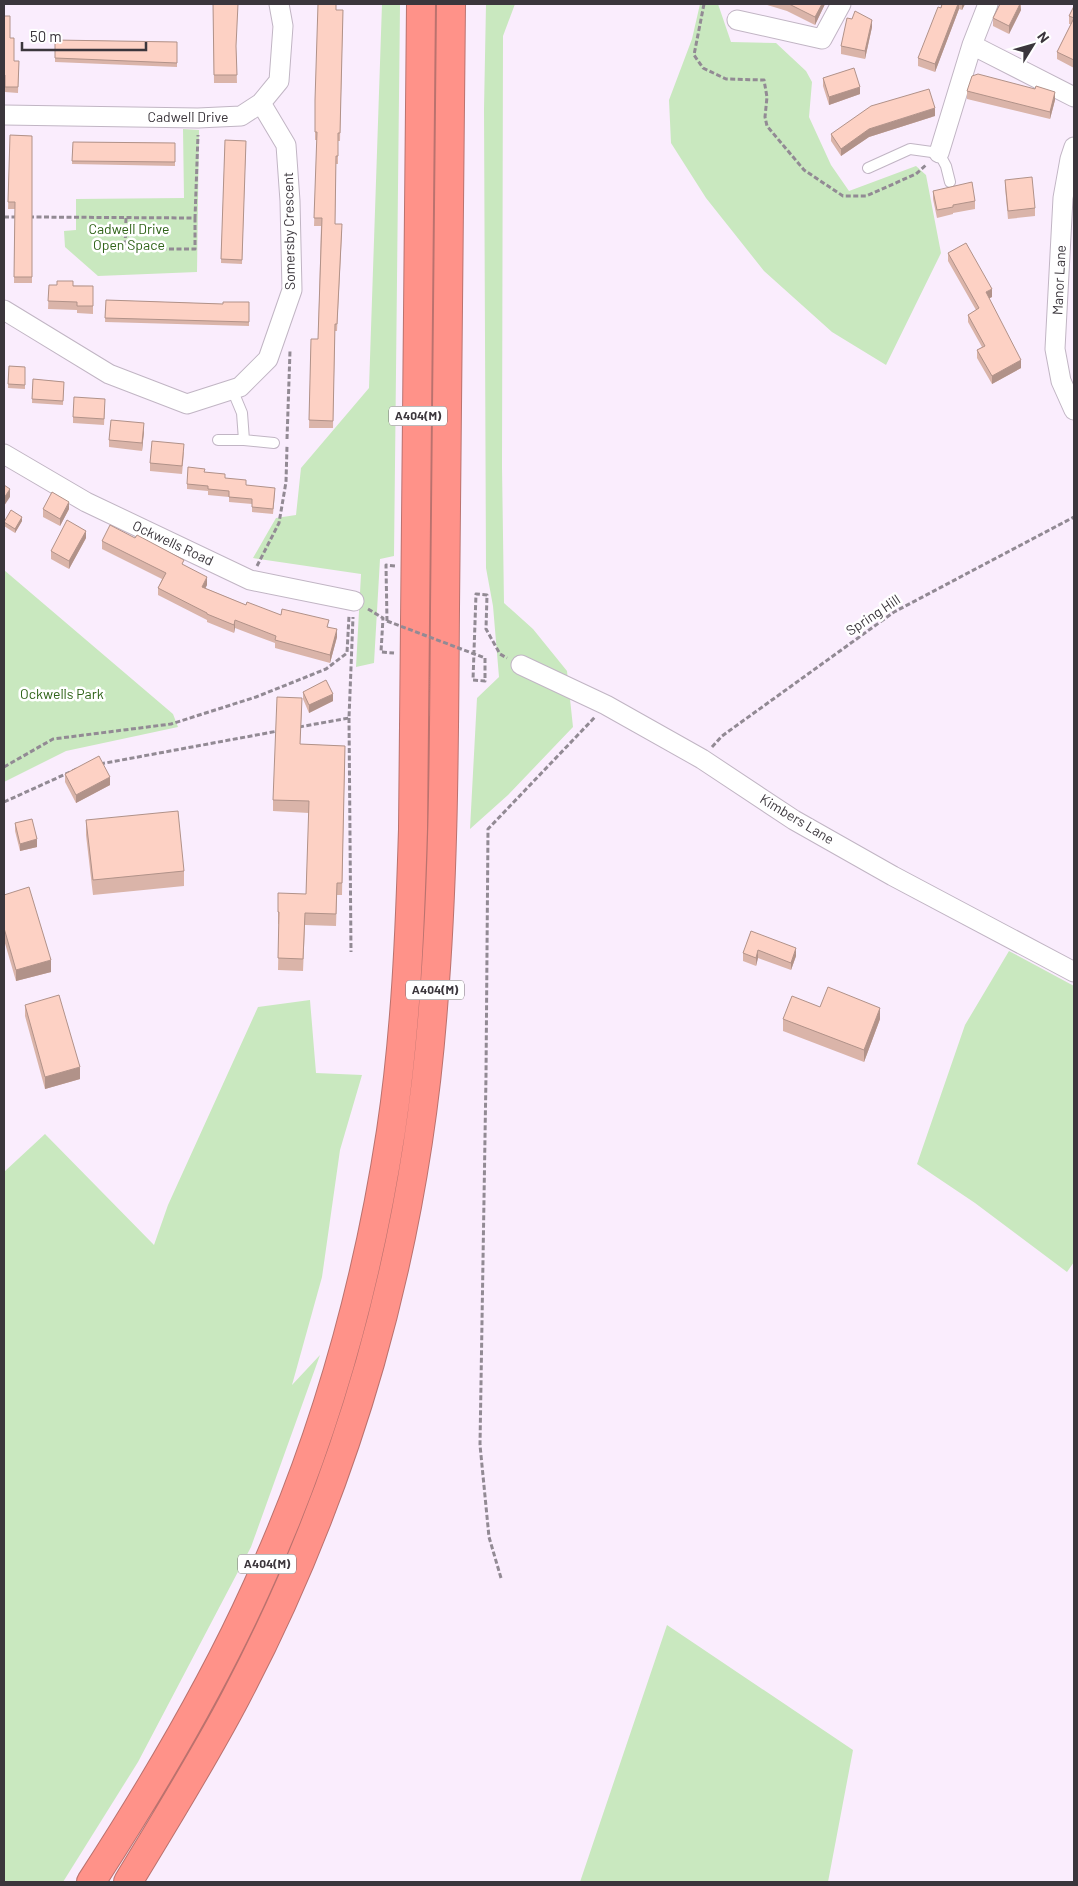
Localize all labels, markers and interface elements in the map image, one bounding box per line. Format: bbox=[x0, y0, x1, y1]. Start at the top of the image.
scale bar bbox=[22, 20, 146, 52]
north arrow bbox=[1008, 20, 1058, 70]
text: 50 m bbox=[30, 27, 62, 45]
text: N bbox=[1034, 28, 1053, 46]
street label: Cadwell Drive bbox=[148, 108, 228, 125]
street label: Somersby Crescent bbox=[279, 172, 298, 290]
park label: Cadwell Drive Open Space bbox=[89, 220, 169, 253]
street label: Manor Lane bbox=[1048, 244, 1069, 315]
road number: A404(M) bbox=[389, 406, 447, 426]
street label: Ockwells Road bbox=[130, 516, 216, 569]
street label: Spring Hill bbox=[842, 590, 903, 639]
park label: Ockwells Park bbox=[20, 685, 104, 702]
street label: Kimbers Lane bbox=[757, 790, 837, 847]
road number: A404(M) bbox=[406, 980, 464, 1000]
road number: A404(M) bbox=[238, 1555, 296, 1574]

